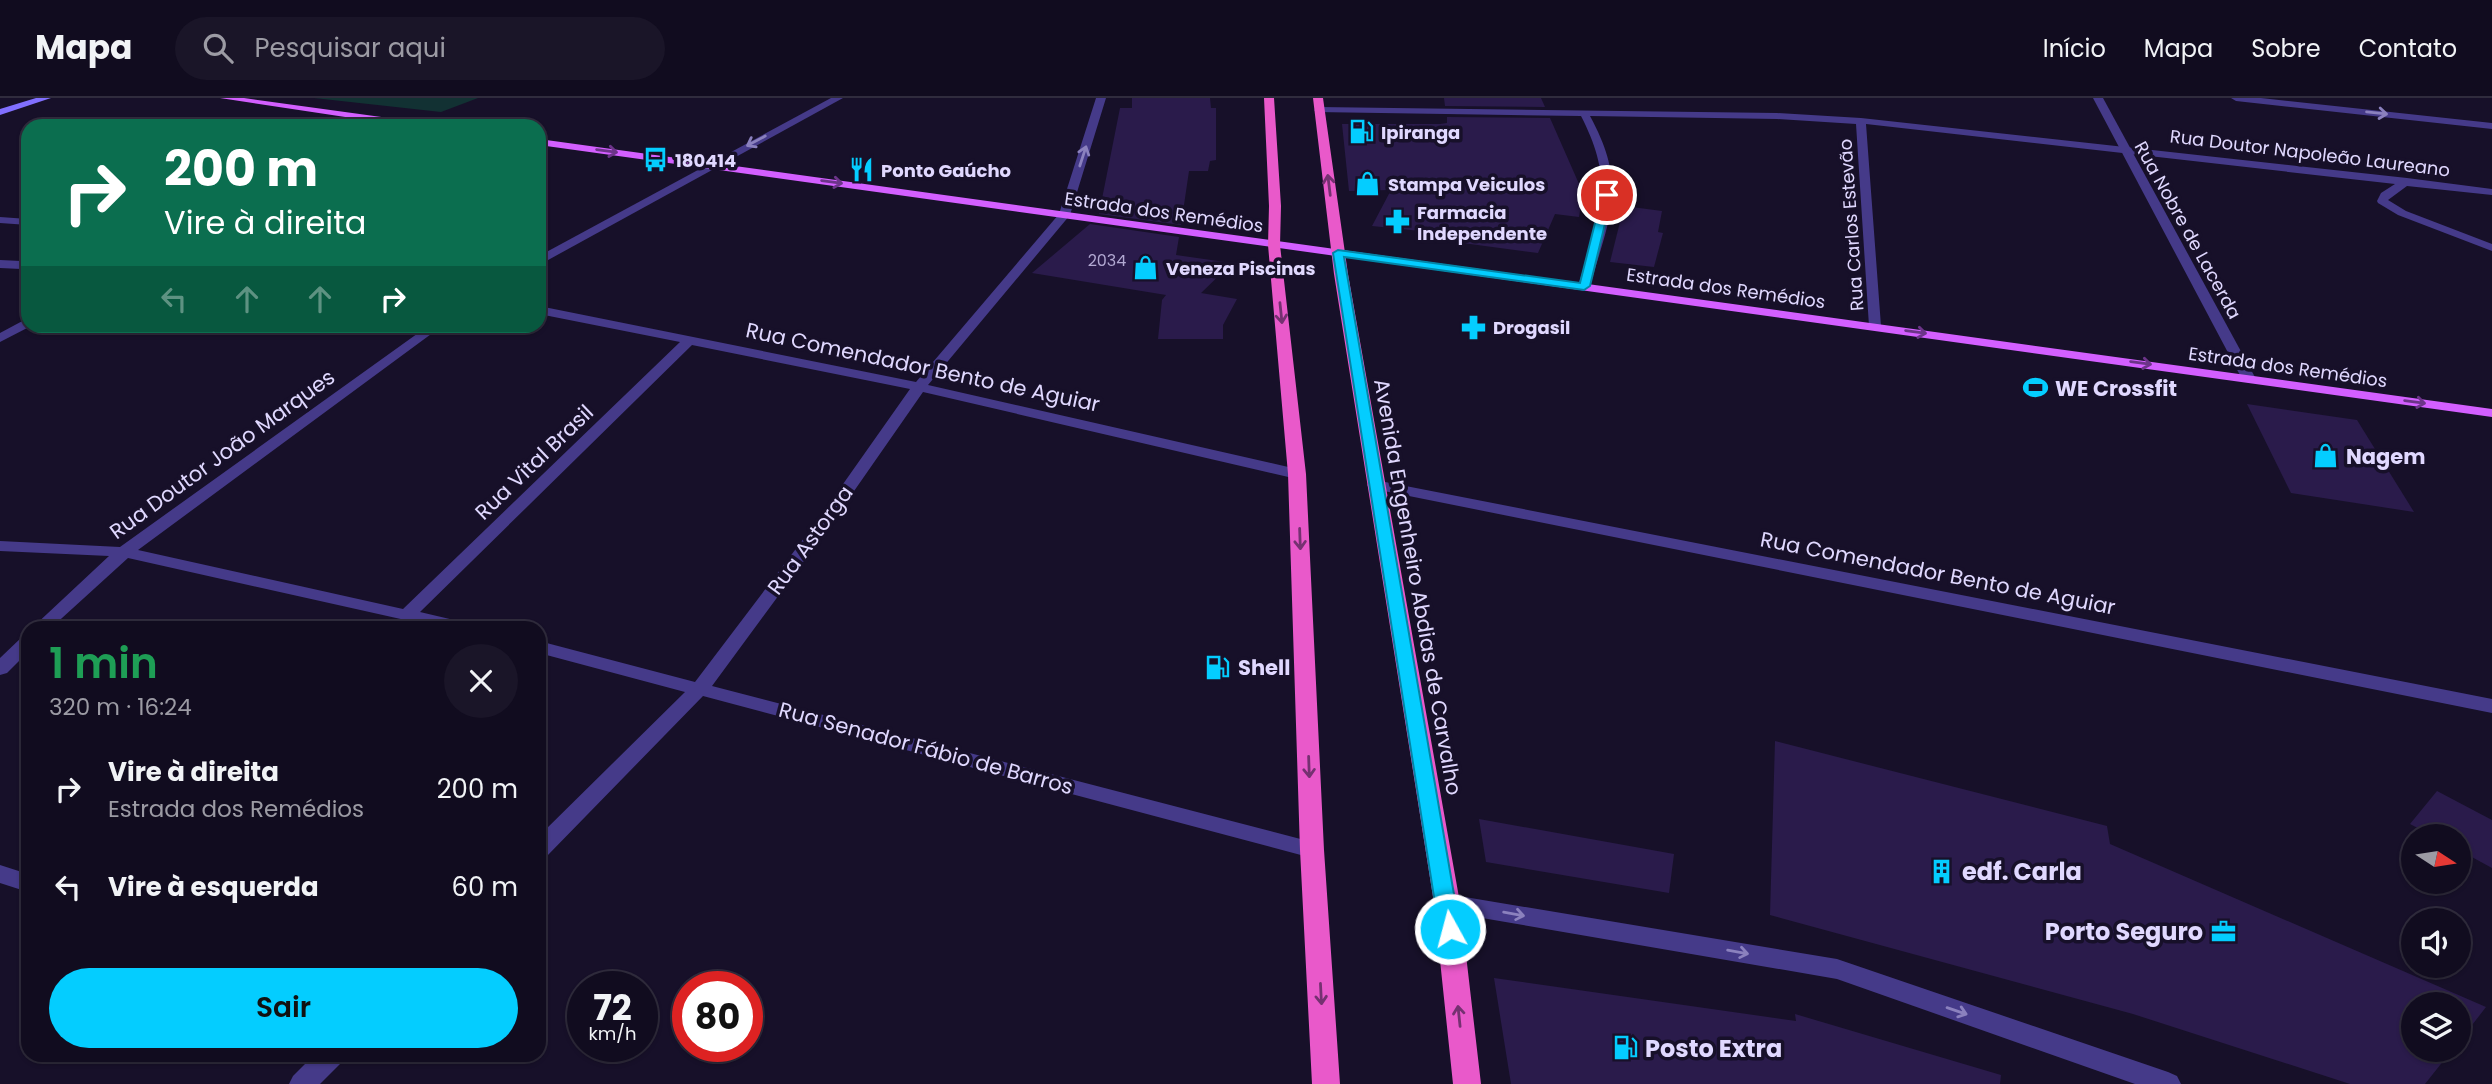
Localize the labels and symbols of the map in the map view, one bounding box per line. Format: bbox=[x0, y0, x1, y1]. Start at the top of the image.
one-way arrow bbox=[2365, 107, 2388, 120]
fuel station icon: Ipiranga bbox=[1347, 118, 1375, 146]
place label: Ipiranga bbox=[1381, 120, 1460, 145]
street label: Rua Doutor Napoleão Laureano bbox=[2169, 123, 2451, 183]
one-way arrow bbox=[746, 135, 767, 149]
street label: Rua Nobre de Lacerda bbox=[2129, 137, 2247, 323]
street label: Rua Carlos Estevão bbox=[1833, 138, 1869, 312]
one-way arrow bbox=[595, 145, 617, 158]
bus stop icon: 180414 bbox=[641, 146, 669, 174]
one-way arrow bbox=[1077, 146, 1090, 168]
place label: 180414 bbox=[675, 148, 736, 173]
restaurant icon: Ponto Gaúcho bbox=[847, 156, 875, 184]
place label: Ponto Gaúcho bbox=[881, 158, 1011, 183]
pin bbox=[1577, 165, 1637, 225]
shop icon: Stampa Veiculos bbox=[1354, 170, 1382, 198]
place label: Stampa Veiculos bbox=[1388, 172, 1545, 197]
one-way arrow bbox=[1323, 174, 1336, 197]
one-way arrow bbox=[820, 176, 843, 189]
street label: Estrada dos Remédios bbox=[1063, 186, 1265, 238]
place label: Farmacia Independente bbox=[1417, 200, 1547, 246]
pharmacy icon: Farmacia Independente bbox=[1383, 208, 1411, 236]
house number: 2034 bbox=[1088, 249, 1126, 272]
shop icon: Veneza Piscinas bbox=[1132, 254, 1160, 282]
place label: Veneza Piscinas bbox=[1166, 256, 1316, 281]
street label: Estrada dos Remédios bbox=[1625, 262, 1827, 314]
one-way arrow bbox=[1275, 301, 1288, 324]
pharmacy icon: Drogasil bbox=[1459, 313, 1487, 341]
street label: Rua Comendador Bento de Aguiar bbox=[743, 315, 1103, 419]
place label: Drogasil bbox=[1493, 315, 1570, 340]
one-way arrow bbox=[1904, 325, 1926, 338]
street label: Estrada dos Remédios bbox=[2187, 341, 2389, 393]
one-way arrow bbox=[2129, 357, 2152, 370]
street label: Rua Doutor João Marques bbox=[104, 362, 340, 546]
sports icon: WE Crossfit bbox=[2021, 374, 2049, 402]
place label: WE Crossfit bbox=[2055, 374, 2177, 403]
street label: Avenida Engenheiro Abdias de Carvalho bbox=[1367, 376, 1469, 798]
one-way arrow bbox=[2403, 396, 2425, 409]
street label: Rua Vital Brasil bbox=[468, 398, 600, 526]
shop icon: Nagem bbox=[2312, 442, 2340, 470]
place label: Nagem bbox=[2346, 442, 2426, 471]
street label: Rua Astorga bbox=[761, 480, 859, 600]
street label: Rua Comendador Bento de Aguiar bbox=[1758, 524, 2118, 622]
one-way arrow bbox=[1293, 528, 1306, 551]
fuel station icon: Shell bbox=[1204, 653, 1232, 681]
place label: Shell bbox=[1238, 653, 1290, 682]
street label: Rua Senador Fábio de Barros bbox=[776, 695, 1076, 801]
one-way arrow bbox=[1302, 755, 1315, 778]
north arrow bbox=[2401, 824, 2471, 894]
place label: edf. Carla bbox=[1962, 855, 2082, 888]
building icon: edf. Carla bbox=[1928, 857, 1956, 885]
position arrow bbox=[1413, 892, 1487, 966]
one-way arrow bbox=[1502, 908, 1525, 921]
place label: Porto Seguro bbox=[2045, 915, 2203, 948]
office icon: Porto Seguro bbox=[2209, 917, 2237, 945]
one-way arrow bbox=[1726, 946, 1749, 959]
speed limit sign: 80 bbox=[672, 971, 763, 1062]
one-way arrow bbox=[1314, 982, 1327, 1005]
one-way arrow bbox=[1453, 1005, 1466, 1028]
one-way arrow bbox=[1946, 1006, 1968, 1018]
place label: Posto Extra bbox=[1645, 1032, 1782, 1065]
fuel station icon: Posto Extra bbox=[1611, 1034, 1639, 1062]

